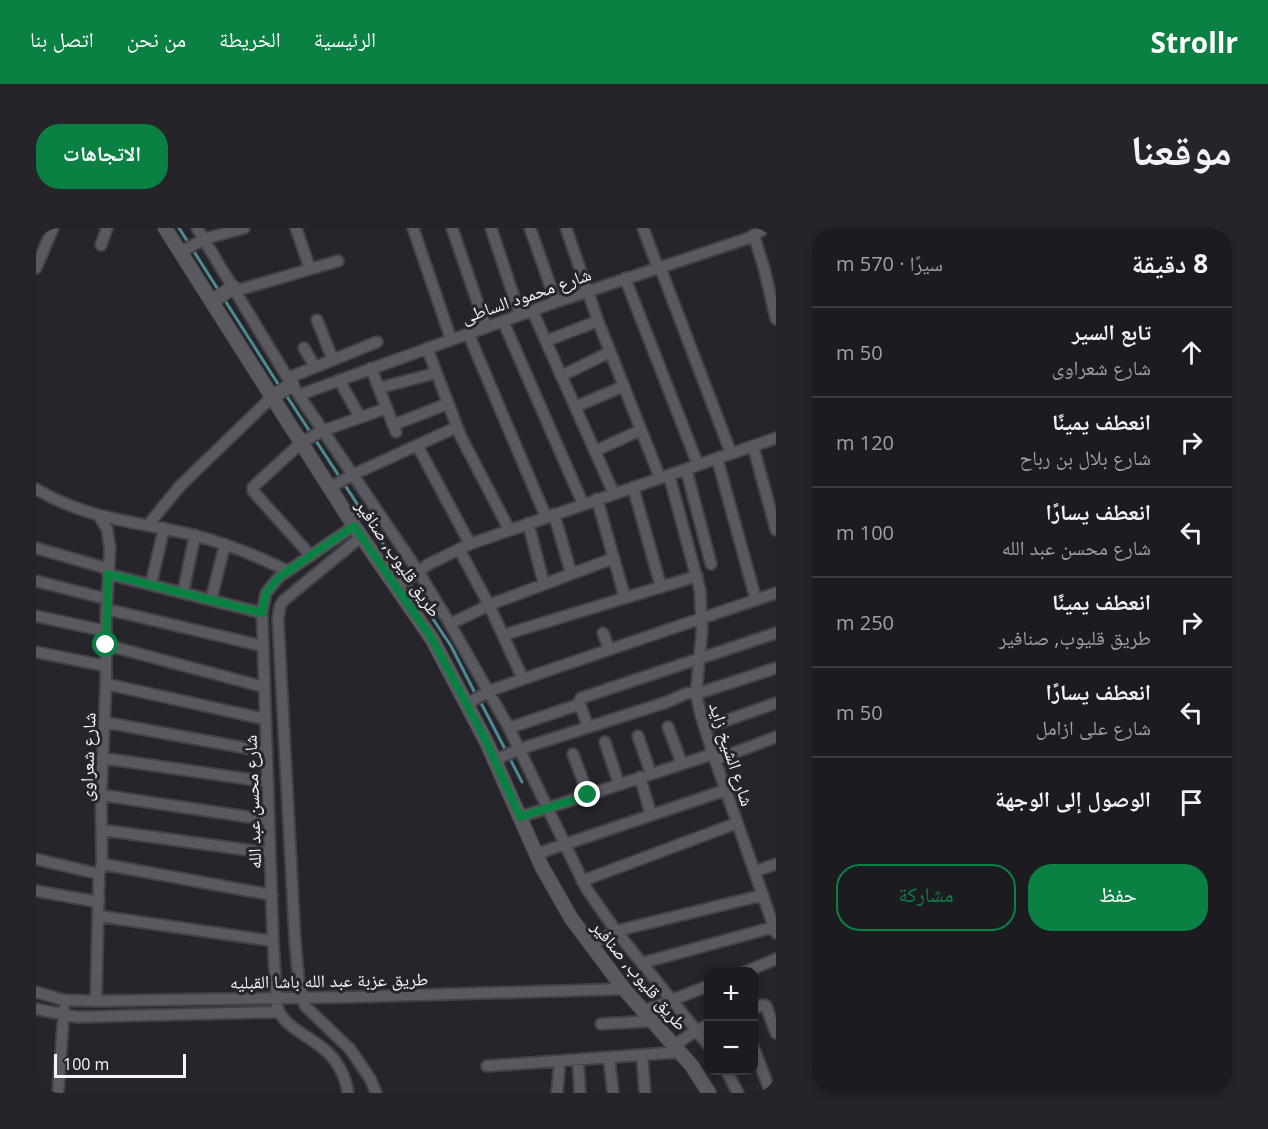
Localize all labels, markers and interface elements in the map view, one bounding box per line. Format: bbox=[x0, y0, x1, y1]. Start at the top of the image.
text: Strollr bbox=[1151, 23, 1238, 61]
text: اتصل بنا bbox=[30, 25, 94, 53]
text: من نحن bbox=[127, 25, 186, 53]
text: الخريطة bbox=[219, 25, 281, 53]
text: الرئيسية bbox=[314, 25, 376, 53]
text: موقعنا bbox=[1131, 120, 1232, 177]
button: الاتجاهات bbox=[36, 124, 168, 189]
text: 8 دقيقة bbox=[1132, 245, 1208, 281]
text: سيرًا · 570 m bbox=[836, 250, 943, 277]
street label: شارع محمود الساطى bbox=[458, 262, 594, 328]
text: تابع السير bbox=[1072, 316, 1151, 346]
icon: ahead bbox=[1175, 336, 1208, 369]
text: 50 m bbox=[836, 339, 883, 366]
text: شارع شعراوى bbox=[1052, 354, 1151, 381]
text: انعطف يمينًا bbox=[1052, 406, 1151, 436]
icon: right bbox=[1175, 426, 1208, 459]
text: 120 m bbox=[836, 429, 894, 456]
text: شارع بلال بن رباح bbox=[1020, 444, 1151, 471]
street label: طريق قليوب, صنافير bbox=[350, 494, 447, 621]
text: انعطف يسارًا bbox=[1046, 496, 1151, 526]
icon: left bbox=[1175, 516, 1208, 549]
text: 100 m bbox=[836, 519, 894, 546]
text: شارع محسن عبد الله bbox=[1002, 534, 1151, 561]
text: انعطف يمينًا bbox=[1052, 586, 1151, 616]
icon: right bbox=[1175, 606, 1208, 639]
text: 250 m bbox=[836, 609, 894, 636]
text: طريق قليوب, صنافير bbox=[999, 624, 1151, 651]
route start bbox=[92, 631, 118, 657]
text: انعطف يسارًا bbox=[1046, 676, 1151, 706]
icon: left bbox=[1175, 696, 1208, 729]
street label: شارع الشيخ زايد bbox=[703, 699, 760, 809]
text: 50 m bbox=[836, 699, 883, 726]
street label: شارع شعراوى bbox=[73, 712, 101, 802]
text: شارع على ازامل bbox=[1036, 714, 1151, 741]
street label: شارع محسن عبد الله bbox=[238, 734, 266, 870]
route end bbox=[574, 781, 600, 807]
text: الوصول إلى الوجهة bbox=[995, 783, 1151, 813]
icon: arrive bbox=[1175, 786, 1208, 819]
button: مشاركة bbox=[836, 864, 1016, 931]
button: حفظ bbox=[1028, 864, 1208, 931]
street label: طريق قليوب, صنافير bbox=[586, 914, 693, 1035]
street label: طريق عزبة عبد الله باشا القبليه bbox=[230, 966, 428, 994]
map controls bbox=[704, 967, 758, 1075]
button: + bbox=[704, 967, 758, 1021]
button: − bbox=[704, 1021, 758, 1075]
scale bar bbox=[54, 1051, 186, 1078]
text: 100 m bbox=[63, 1053, 109, 1075]

